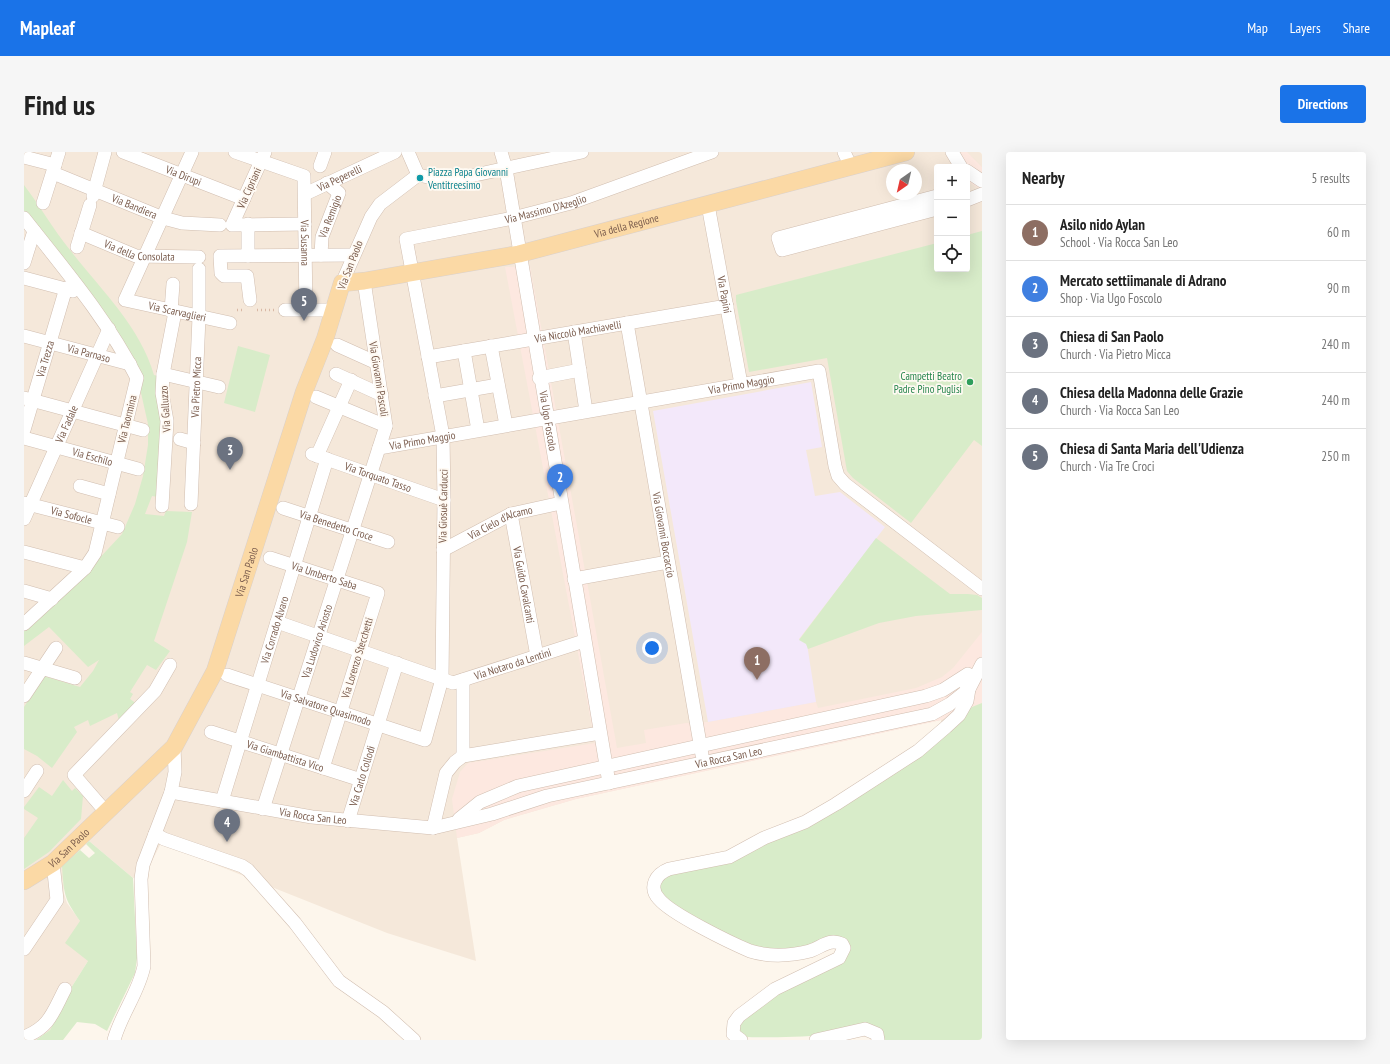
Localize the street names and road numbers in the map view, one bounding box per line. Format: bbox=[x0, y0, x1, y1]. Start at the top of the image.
street label: Via Peperelli bbox=[314, 161, 364, 195]
street label: Via Dirupi bbox=[163, 162, 204, 189]
street label: Via Cipriani bbox=[233, 165, 264, 212]
street label: Via Bandiera bbox=[109, 190, 159, 222]
street label: Via Massimo D'Azeglio bbox=[503, 191, 588, 227]
street label: Via Remigio bbox=[315, 193, 345, 241]
street label: Via della Regione bbox=[592, 210, 661, 241]
street label: Via Susanna bbox=[298, 219, 312, 266]
street label: Via della Consolata bbox=[101, 236, 175, 264]
street label: Via San Paolo bbox=[334, 238, 366, 293]
street label: Via Papini bbox=[714, 274, 735, 314]
street label: Via Scarvaglieri bbox=[146, 298, 207, 325]
street label: Via Niccolò Machiavelli bbox=[532, 317, 622, 346]
street label: Via Trezza bbox=[33, 339, 57, 380]
street label: Via Giovanni Pascoli bbox=[366, 339, 392, 418]
street label: Via Parnaso bbox=[65, 340, 112, 366]
street label: Via Pietro Micca bbox=[188, 356, 204, 419]
street label: Via Primo Maggio bbox=[706, 372, 776, 397]
street label: Via Galluzzo bbox=[156, 385, 174, 434]
street label: Via Ugo Foscolo bbox=[536, 389, 560, 452]
street label: Via Taormina bbox=[114, 394, 140, 445]
street label: Via Fadale bbox=[52, 403, 81, 446]
street label: Via Primo Maggio bbox=[387, 428, 457, 453]
street label: Via Eschilo bbox=[70, 444, 114, 469]
street label: Via Torquato Tasso bbox=[342, 459, 414, 495]
street label: Via Giosuè Carducci bbox=[435, 469, 451, 544]
street label: Via Giovanni Boccaccio bbox=[649, 490, 678, 579]
street label: Via Cielo d'Alcamo bbox=[465, 502, 534, 543]
street label: Via Sofocle bbox=[48, 503, 94, 527]
street label: Via Benedetto Croce bbox=[297, 506, 375, 544]
street label: Via Guido Cavalcanti bbox=[510, 544, 538, 624]
street label: Via San Paolo bbox=[232, 545, 261, 600]
street label: Via Umberto Saba bbox=[289, 558, 359, 593]
street label: Via Corrado Alvaro bbox=[257, 594, 292, 666]
street label: Via Ludovico Ariosto bbox=[298, 602, 335, 681]
street label: Via Lorenzo Stecchetti bbox=[338, 616, 376, 701]
street label: Via Notaro da Lentini bbox=[471, 645, 553, 683]
street label: Via Salvatore Quasimodo bbox=[278, 686, 373, 729]
street label: Via Giambattista Vico bbox=[244, 737, 326, 775]
street label: Via Rocca San Leo bbox=[693, 743, 764, 771]
street label: Via Carlo Collodi bbox=[346, 744, 378, 809]
street label: Via Rocca San Leo bbox=[277, 804, 347, 827]
street label: Via San Paolo bbox=[45, 825, 92, 872]

